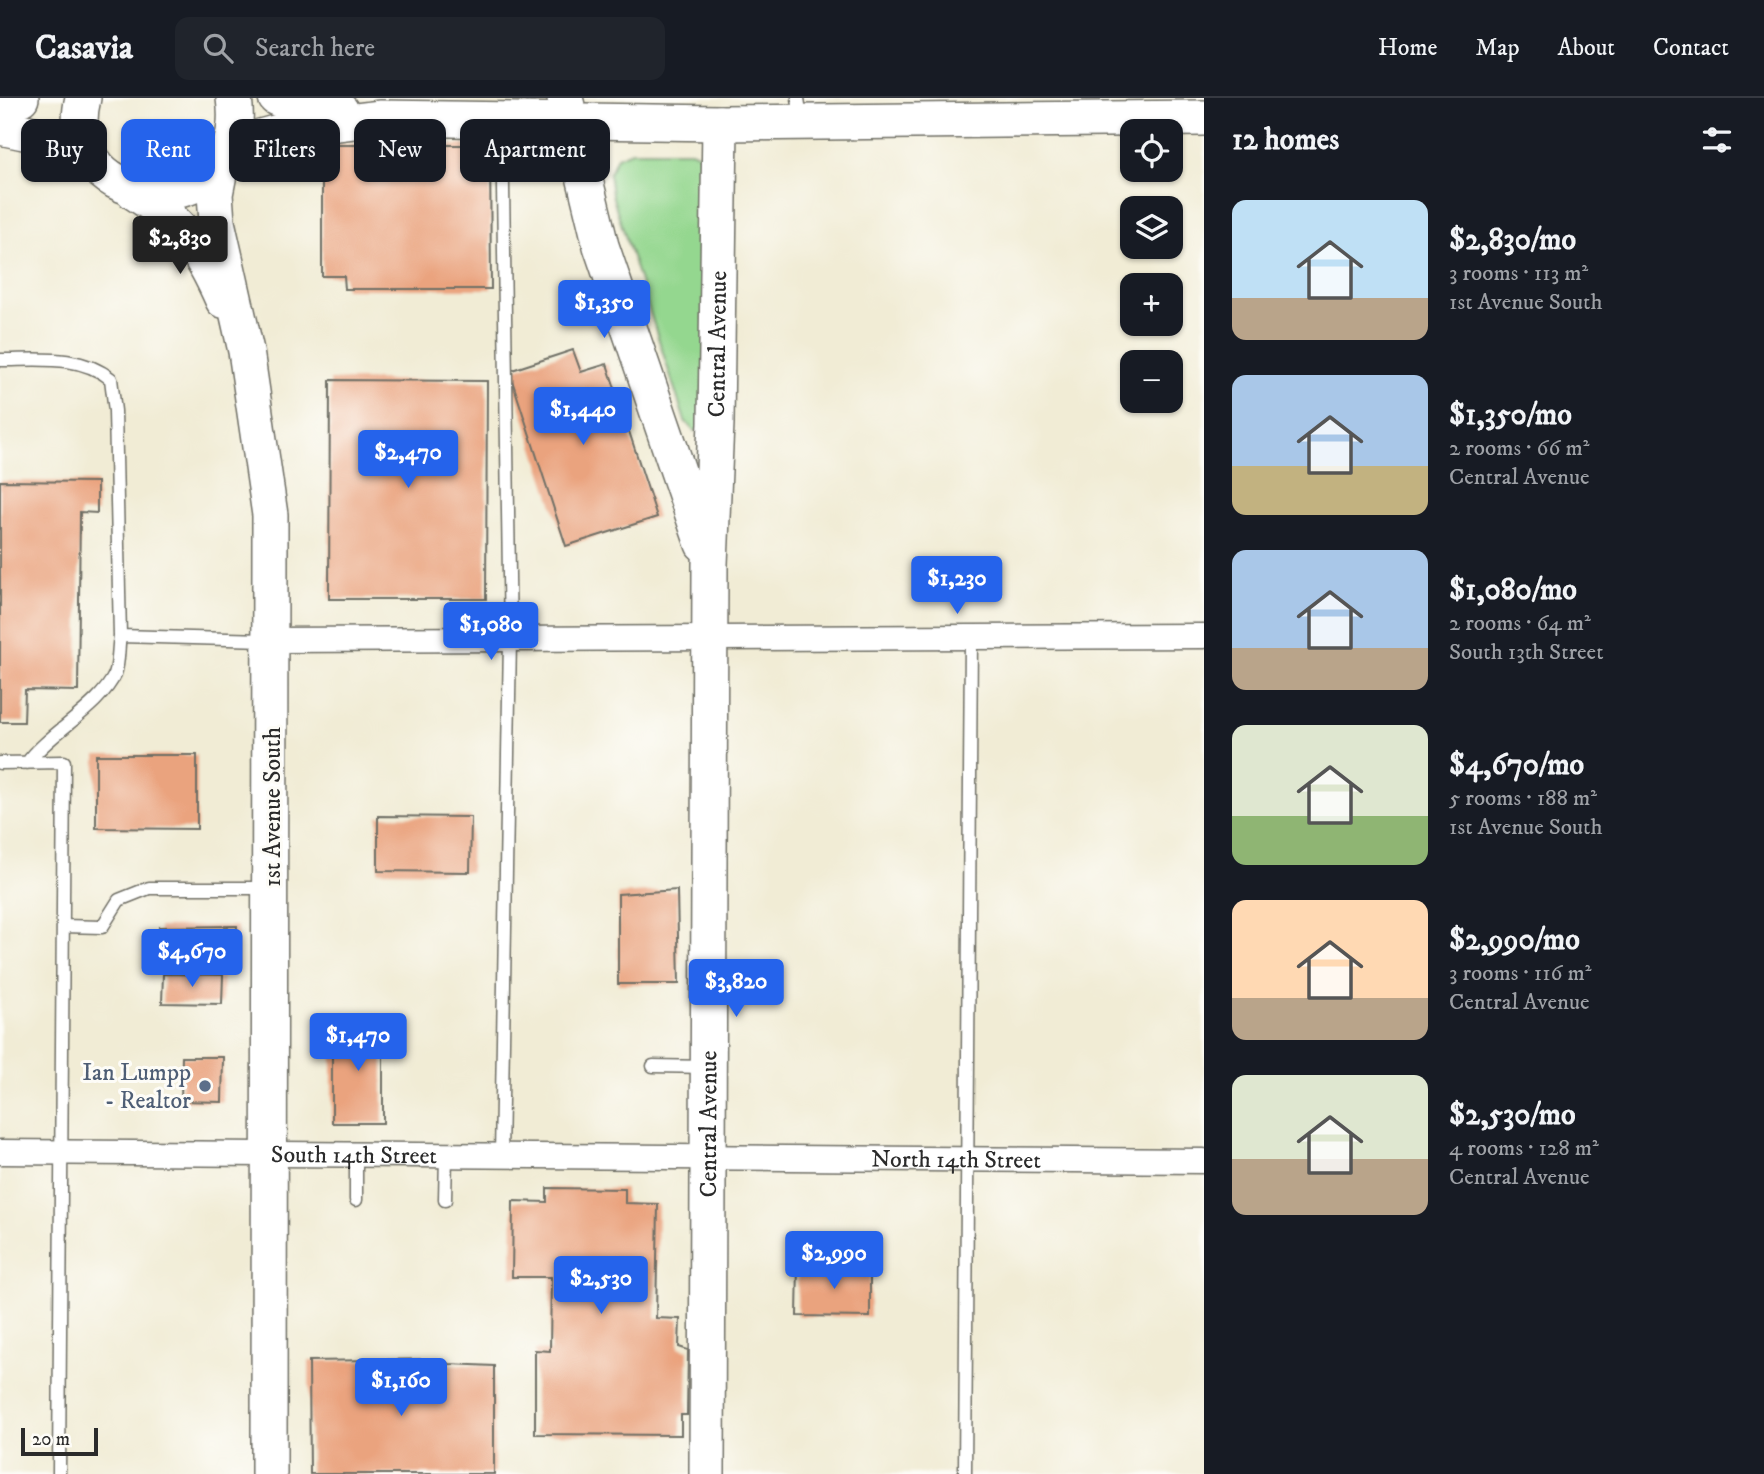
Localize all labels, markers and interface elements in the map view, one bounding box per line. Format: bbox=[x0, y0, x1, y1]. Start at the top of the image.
search box bbox=[175, 17, 665, 80]
text: Casavia bbox=[35, 28, 133, 69]
icon: search bbox=[199, 29, 237, 67]
text: Search here bbox=[255, 32, 375, 65]
text: Home bbox=[1378, 33, 1437, 63]
text: Map bbox=[1475, 33, 1520, 63]
text: About bbox=[1558, 33, 1615, 63]
text: Contact bbox=[1653, 33, 1729, 63]
chip: Buy bbox=[21, 119, 107, 182]
chip: Rent bbox=[121, 119, 215, 182]
chip: Filters bbox=[229, 119, 340, 182]
chip: New bbox=[354, 119, 446, 182]
chip: Apartment bbox=[460, 119, 610, 182]
map controls bbox=[1120, 119, 1183, 413]
button: locate bbox=[1120, 119, 1183, 182]
icon: filters bbox=[1698, 121, 1736, 159]
text: 12 homes bbox=[1232, 122, 1339, 159]
button: layers bbox=[1120, 196, 1183, 259]
pin: $2,830 bbox=[123, 216, 237, 276]
text: $2,830/mo bbox=[1449, 222, 1576, 259]
text: $2,830 bbox=[149, 224, 211, 253]
icon: home bbox=[1288, 228, 1372, 312]
text: 3 rooms · 113 m² bbox=[1449, 259, 1588, 288]
street label: Central Avenue bbox=[702, 271, 734, 418]
button: + bbox=[1120, 273, 1183, 336]
pin: $1,350 bbox=[547, 280, 661, 340]
text: $1,350 bbox=[574, 288, 634, 317]
text: 1st Avenue South bbox=[1449, 288, 1602, 317]
button: − bbox=[1120, 350, 1183, 413]
pin: $1,440 bbox=[526, 388, 640, 447]
text: $1,440 bbox=[550, 395, 616, 424]
text: $1,350/mo bbox=[1449, 397, 1572, 434]
icon: home bbox=[1288, 403, 1372, 487]
pin: $2,470 bbox=[351, 430, 465, 490]
text: 2 rooms · 66 m² bbox=[1449, 434, 1589, 463]
text: $2,470 bbox=[374, 438, 442, 467]
text: Central Avenue bbox=[1449, 463, 1590, 492]
pin: $1,230 bbox=[900, 556, 1014, 616]
text: $1,230 bbox=[927, 564, 987, 593]
text: $1,080/mo bbox=[1449, 572, 1577, 609]
icon: home bbox=[1288, 578, 1372, 662]
pin: $1,080 bbox=[434, 602, 548, 662]
text: 2 rooms · 64 m² bbox=[1449, 609, 1591, 638]
text: $1,080 bbox=[459, 610, 523, 639]
text: South 13th Street bbox=[1449, 638, 1604, 667]
street label: 1st Avenue South bbox=[258, 727, 288, 887]
text: $4,670/mo bbox=[1449, 747, 1584, 784]
icon: home bbox=[1288, 753, 1372, 837]
text: 5 rooms · 188 m² bbox=[1449, 784, 1597, 813]
text: 1st Avenue South bbox=[1449, 813, 1602, 842]
text: $2,990/mo bbox=[1449, 922, 1580, 959]
icon: home bbox=[1288, 928, 1372, 1012]
pin: $4,670 bbox=[135, 930, 249, 989]
text: $4,670 bbox=[158, 937, 227, 966]
text: 3 rooms · 116 m² bbox=[1449, 959, 1592, 988]
pin: $3,820 bbox=[679, 960, 793, 1019]
text: $3,820 bbox=[705, 967, 767, 996]
text: Central Avenue bbox=[1449, 988, 1590, 1017]
pin: $1,470 bbox=[301, 1014, 415, 1073]
text: $1,470 bbox=[326, 1021, 390, 1050]
street label: Central Avenue bbox=[694, 1051, 724, 1197]
place label: Ian Lumpp - Realtor bbox=[82, 1058, 191, 1116]
marker: Ian Lumpp - Realtor bbox=[197, 1078, 213, 1094]
text: $2,530/mo bbox=[1449, 1097, 1576, 1134]
icon: home bbox=[1288, 1103, 1372, 1187]
text: 4 rooms · 128 m² bbox=[1449, 1134, 1599, 1163]
street label: South 14th Street bbox=[271, 1140, 437, 1171]
street label: North 14th Street bbox=[871, 1145, 1041, 1176]
text: Central Avenue bbox=[1449, 1163, 1590, 1192]
pin: $2,990 bbox=[777, 1232, 891, 1291]
text: $2,990 bbox=[801, 1239, 867, 1268]
pin: $2,530 bbox=[544, 1256, 658, 1316]
text: $2,530 bbox=[570, 1264, 632, 1293]
pin: $1,160 bbox=[344, 1358, 458, 1418]
text: $1,160 bbox=[371, 1366, 431, 1395]
scale bar bbox=[21, 1425, 98, 1457]
text: 20 m bbox=[32, 1428, 70, 1451]

